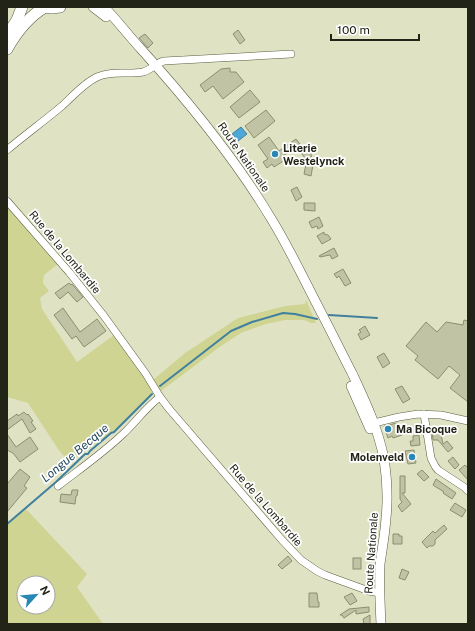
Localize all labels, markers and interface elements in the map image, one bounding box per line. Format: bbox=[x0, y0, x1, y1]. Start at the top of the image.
scale bar bbox=[331, 16, 419, 42]
text: 100 m bbox=[337, 23, 370, 37]
street label: Route Nationale bbox=[216, 120, 272, 194]
place label: Literie Westelynck bbox=[283, 142, 345, 167]
marker: Literie Westelynck bbox=[270, 149, 280, 159]
street label: Rue de la Lombardie bbox=[27, 208, 103, 296]
water label: Longue Becque bbox=[39, 421, 112, 485]
place label: Ma Bicoque bbox=[396, 423, 457, 435]
marker: Ma Bicoque bbox=[383, 424, 393, 434]
place label: Molenveld bbox=[350, 451, 404, 463]
marker: Molenveld bbox=[407, 452, 417, 462]
street label: Rue de la Lombardie bbox=[227, 462, 305, 548]
street label: Route Nationale bbox=[362, 512, 380, 594]
north arrow bbox=[16, 575, 56, 615]
text: N bbox=[38, 584, 52, 597]

